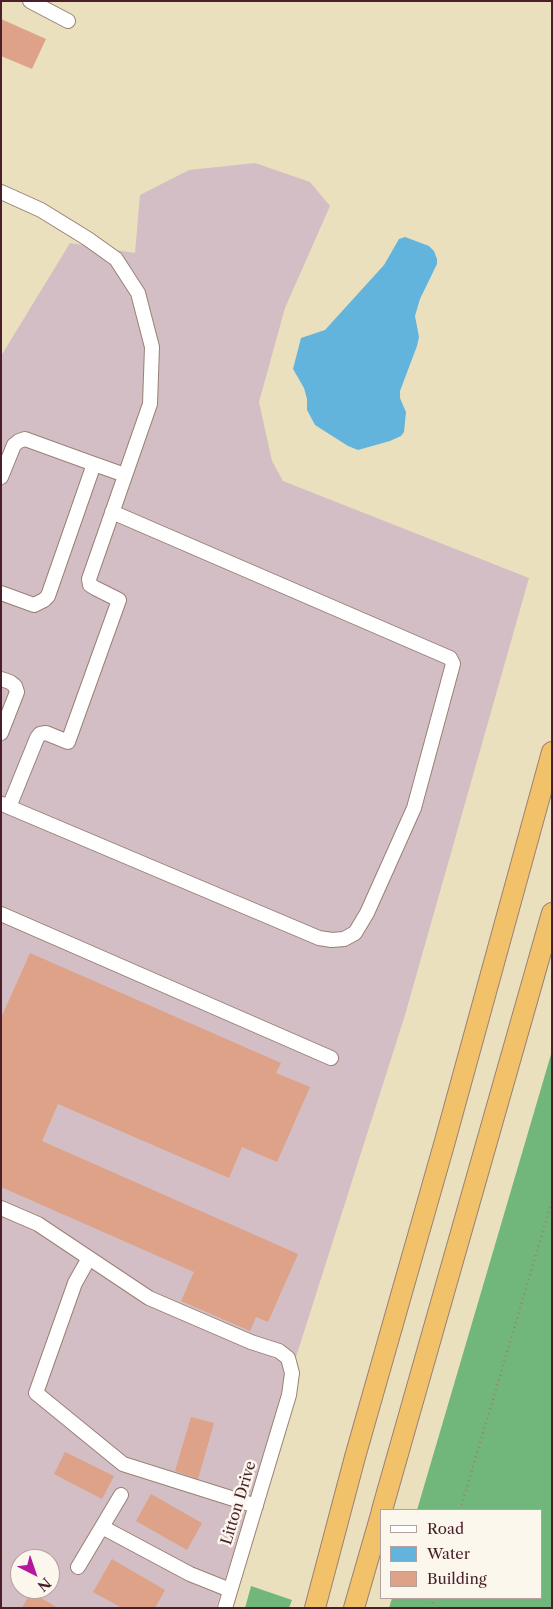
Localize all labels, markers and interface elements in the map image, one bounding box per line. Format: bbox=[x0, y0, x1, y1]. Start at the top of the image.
street label: Litton Drive bbox=[218, 1459, 260, 1547]
legend bbox=[380, 1509, 543, 1599]
text: Road bbox=[427, 1519, 464, 1538]
text: Water bbox=[427, 1544, 470, 1563]
north arrow bbox=[10, 1549, 60, 1599]
text: Building bbox=[427, 1569, 487, 1588]
text: N bbox=[34, 1574, 55, 1595]

